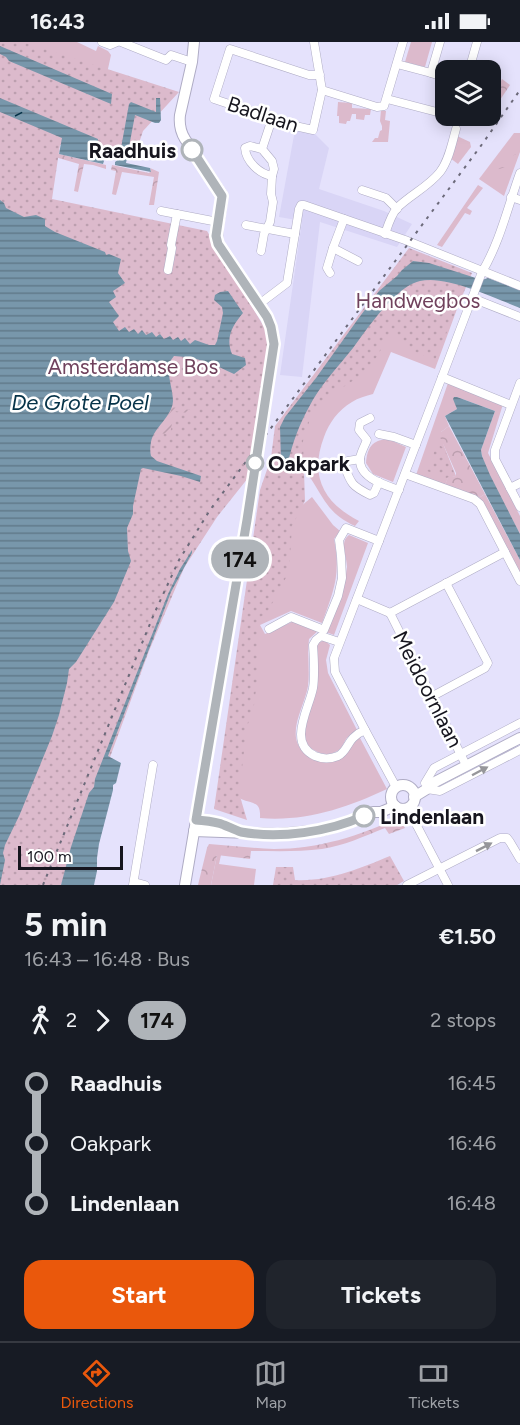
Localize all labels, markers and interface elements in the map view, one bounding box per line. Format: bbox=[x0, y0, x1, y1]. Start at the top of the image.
text: 16:43 bbox=[30, 8, 85, 35]
map controls bbox=[435, 60, 501, 126]
button: layers bbox=[435, 60, 501, 126]
street label: Badlaan bbox=[224, 91, 302, 137]
place label: Raadhuis bbox=[88, 138, 176, 163]
marker: Raadhuis bbox=[181, 139, 203, 161]
park label: Handwegbos bbox=[356, 288, 480, 313]
park label: Amsterdamse Bos bbox=[48, 354, 218, 379]
water label: De Grote Poel bbox=[11, 389, 149, 416]
place label: Oakpark bbox=[268, 451, 351, 476]
marker: Oakpark bbox=[246, 454, 264, 472]
line badge: 174 bbox=[206, 540, 274, 578]
text: 174 bbox=[223, 547, 257, 572]
street label: Meidoornlaan bbox=[388, 627, 468, 751]
one-way arrow bbox=[472, 766, 489, 776]
place label: Lindenlaan bbox=[380, 804, 484, 829]
marker: Lindenlaan bbox=[353, 805, 375, 827]
one-way arrow bbox=[476, 842, 493, 851]
scale bar bbox=[18, 843, 123, 870]
text: 100 m bbox=[27, 847, 72, 866]
text: 5 min bbox=[24, 905, 107, 944]
text: €1.50 bbox=[439, 923, 496, 950]
text: 16:43 – 16:48 · Bus bbox=[24, 947, 190, 971]
icon: walk bbox=[24, 1004, 57, 1037]
icon: forward bbox=[86, 1004, 119, 1037]
text: 2 bbox=[66, 1008, 77, 1032]
text: 174 bbox=[140, 1008, 174, 1033]
text: 2 stops bbox=[430, 1008, 496, 1032]
text: Raadhuis bbox=[70, 1070, 162, 1097]
text: 16:45 bbox=[447, 1071, 496, 1095]
text: Oakpark bbox=[70, 1130, 151, 1157]
text: 16:46 bbox=[448, 1131, 496, 1155]
text: Lindenlaan bbox=[70, 1190, 179, 1217]
text: 16:48 bbox=[447, 1191, 496, 1215]
button: Start bbox=[24, 1260, 254, 1329]
button: Tickets bbox=[266, 1260, 496, 1329]
tab: Directions bbox=[61, 1357, 133, 1412]
tab: Map bbox=[254, 1357, 287, 1412]
tab: Tickets bbox=[408, 1357, 459, 1412]

